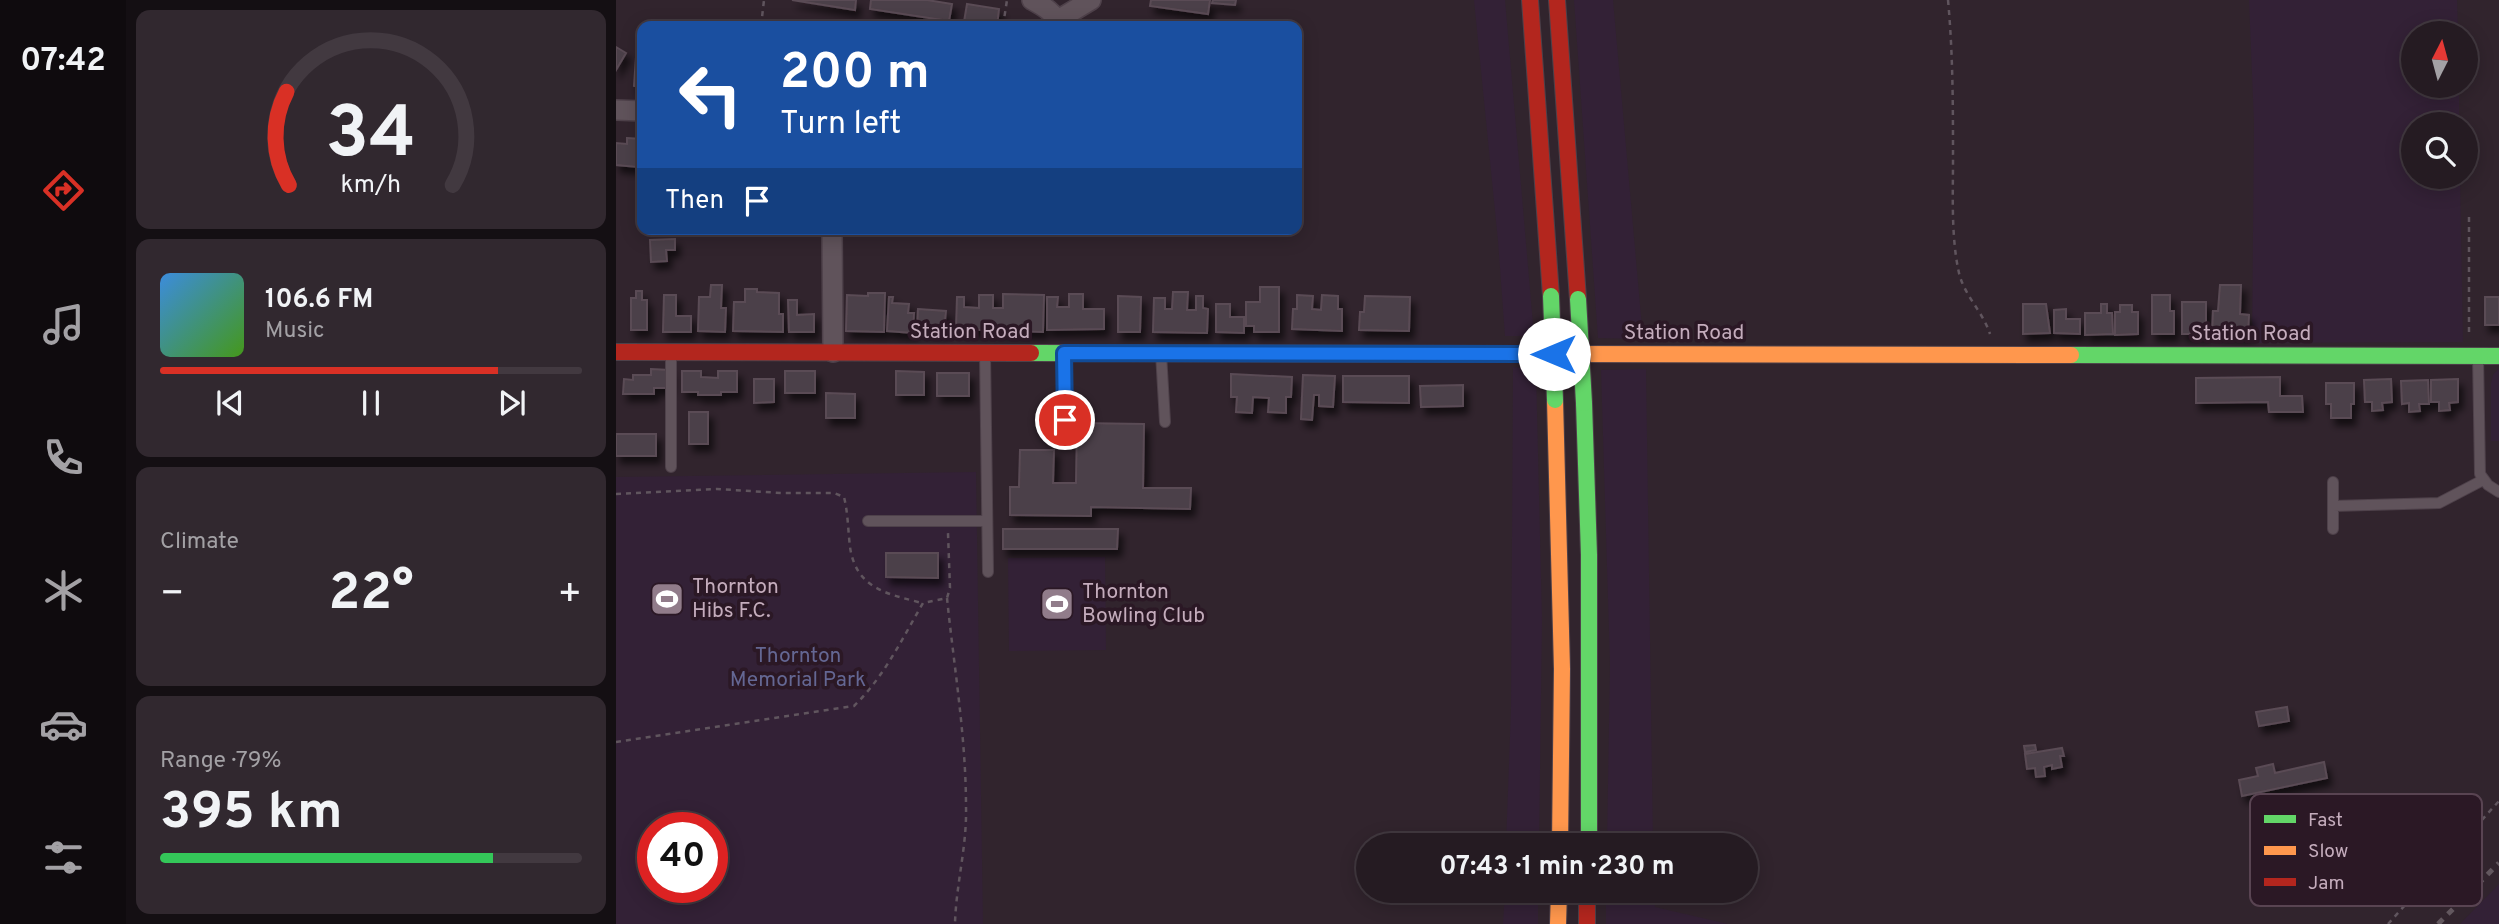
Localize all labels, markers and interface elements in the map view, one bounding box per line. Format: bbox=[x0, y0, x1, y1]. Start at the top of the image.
north arrow bbox=[2401, 21, 2478, 98]
map controls bbox=[2401, 21, 2478, 189]
text: 07:42 bbox=[20, 42, 106, 82]
text: 200 m bbox=[780, 44, 930, 106]
icon: left bbox=[665, 49, 756, 140]
text: 34 bbox=[326, 92, 416, 184]
text: Turn left bbox=[780, 105, 901, 145]
button: search bbox=[2401, 112, 2478, 189]
icon: directions bbox=[39, 166, 88, 215]
text: km/h bbox=[341, 170, 401, 202]
icon: arrive bbox=[738, 182, 776, 220]
text: Then bbox=[665, 185, 724, 218]
text: 106.6 FM bbox=[265, 284, 373, 317]
icon: music bbox=[39, 300, 88, 349]
text: Music bbox=[265, 317, 325, 346]
position arrow bbox=[1517, 317, 1591, 391]
street label: Station Road bbox=[910, 319, 1030, 346]
street label: Station Road bbox=[1624, 320, 1744, 347]
street label: Station Road bbox=[2191, 321, 2311, 348]
icon: previous bbox=[211, 384, 249, 422]
icon: pause bbox=[352, 384, 390, 422]
icon: next bbox=[493, 384, 531, 422]
pin bbox=[1035, 390, 1095, 450]
icon: arrive bbox=[1046, 401, 1084, 439]
icon: phone bbox=[39, 433, 88, 482]
text: Climate bbox=[160, 528, 239, 557]
text: 22° bbox=[328, 562, 414, 628]
icon: climate bbox=[39, 566, 88, 615]
text: − bbox=[160, 571, 185, 620]
text: + bbox=[557, 571, 582, 620]
place label: Thornton Hibs F.C. bbox=[692, 574, 779, 625]
place label: Thornton Bowling Club bbox=[1082, 579, 1205, 630]
sports icon: Thornton Hibs F.C. bbox=[648, 580, 686, 618]
sports icon: Thornton Bowling Club bbox=[1038, 585, 1076, 623]
park label: Thornton Memorial Park bbox=[730, 643, 866, 694]
icon: car bbox=[39, 700, 88, 749]
text: Range · 79% bbox=[160, 747, 282, 776]
text: 395 km bbox=[160, 781, 343, 847]
legend bbox=[2250, 794, 2482, 906]
text: Fast bbox=[2308, 809, 2343, 833]
speed limit sign: 40 bbox=[637, 812, 728, 903]
icon: filters bbox=[39, 833, 88, 882]
text: Slow bbox=[2308, 840, 2348, 864]
text: 07:43 · 1 min · 230 m bbox=[1439, 851, 1675, 884]
text: Jam bbox=[2308, 872, 2345, 896]

